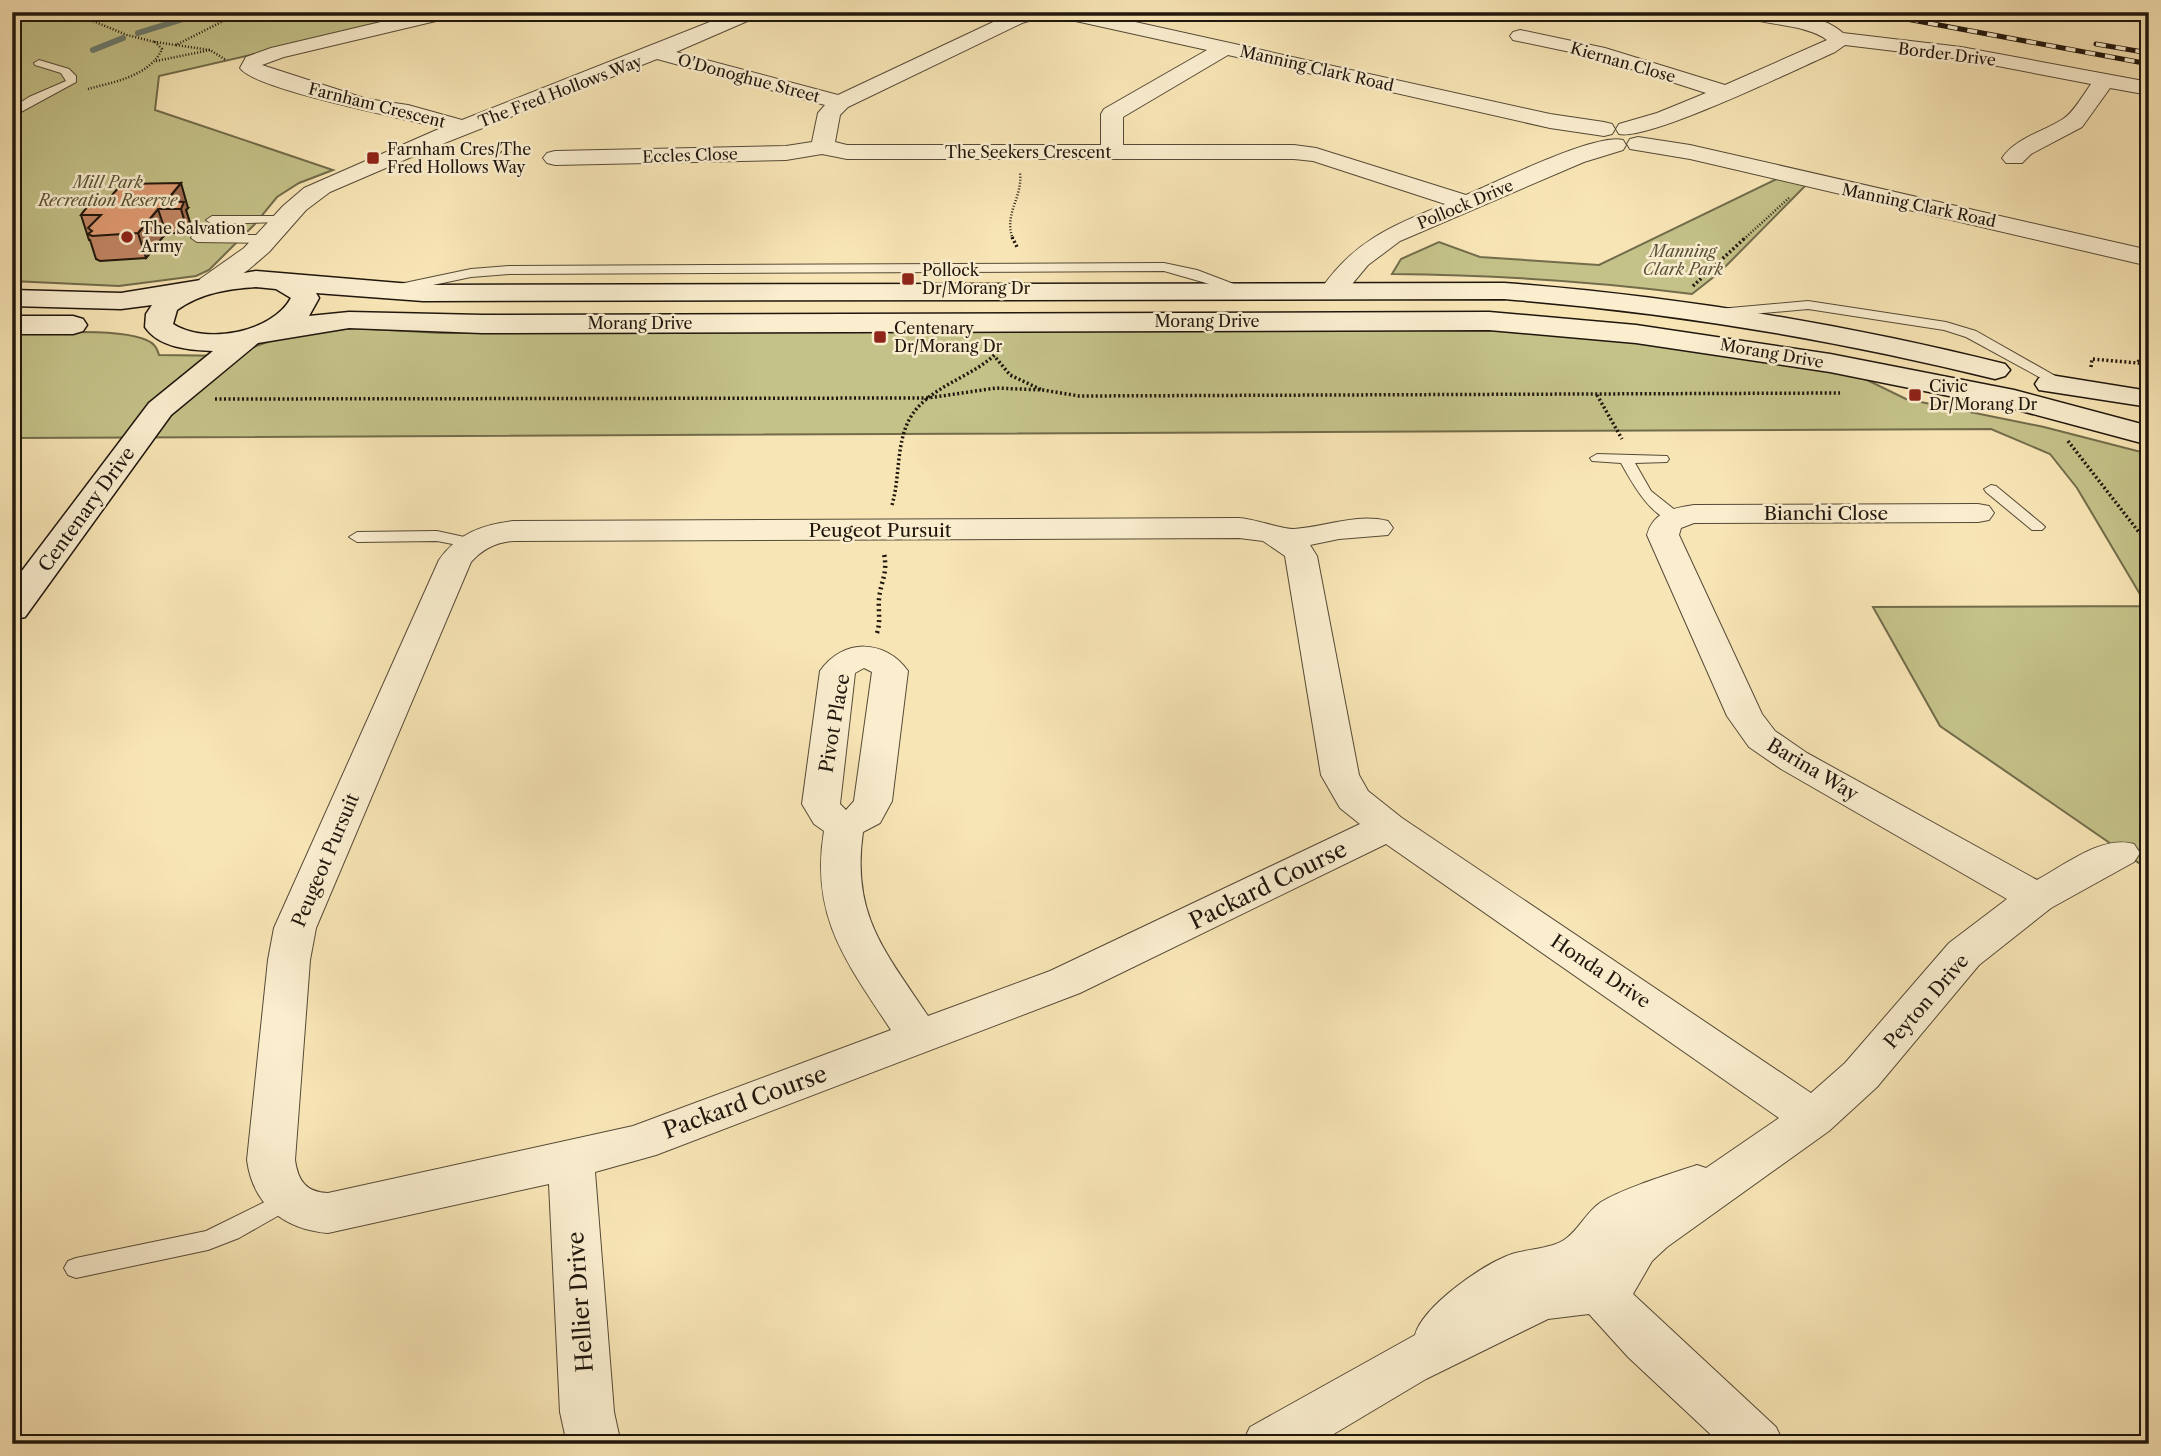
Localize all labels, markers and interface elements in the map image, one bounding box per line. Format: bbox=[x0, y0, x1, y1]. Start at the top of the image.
street label: Kiernan Close bbox=[1568, 37, 1678, 87]
street label: Border Drive bbox=[1897, 38, 1997, 70]
street label: Manning Clark Road bbox=[1238, 41, 1396, 95]
street label: O'Donoghue Street bbox=[676, 49, 823, 107]
street label: The Fred Hollows Way bbox=[475, 50, 646, 131]
street label: Farnham Crescent bbox=[306, 78, 448, 132]
place label: Farnham Cres/The Fred Hollows Way bbox=[387, 139, 531, 177]
street label: The Seekers Crescent bbox=[945, 142, 1111, 162]
street label: Eccles Close bbox=[642, 143, 738, 167]
marker: Farnham Cres/The Fred Hollows Way bbox=[365, 150, 381, 166]
park label: Mill Park Recreation Reserve bbox=[36, 172, 179, 210]
street label: Pollock Drive bbox=[1414, 175, 1516, 233]
street label: Manning Clark Road bbox=[1840, 179, 1998, 231]
place label: The Salvation Army bbox=[140, 218, 246, 256]
marker: The Salvation Army bbox=[119, 229, 135, 245]
park label: Manning Clark Park bbox=[1643, 241, 1724, 279]
place label: Pollock Dr/Morang Dr bbox=[922, 260, 1031, 298]
marker: Pollock Dr/Morang Dr bbox=[900, 271, 916, 287]
street label: Morang Drive bbox=[1155, 311, 1260, 331]
street label: Morang Drive bbox=[588, 313, 693, 333]
place label: Centenary Dr/Morang Dr bbox=[894, 318, 1003, 356]
marker: Centenary Dr/Morang Dr bbox=[872, 329, 888, 345]
street label: Morang Drive bbox=[1719, 334, 1825, 372]
place label: Civic Dr/Morang Dr bbox=[1929, 376, 2038, 414]
marker: Civic Dr/Morang Dr bbox=[1907, 387, 1923, 403]
street label: Centenary Drive bbox=[33, 442, 139, 576]
street label: Bianchi Close bbox=[1764, 502, 1888, 525]
street label: Peugeot Pursuit bbox=[808, 519, 952, 542]
street label: Pivot Place bbox=[814, 672, 855, 774]
street label: Barina Way bbox=[1763, 733, 1863, 806]
street label: Peugeot Pursuit bbox=[287, 790, 364, 931]
street label: Packard Course bbox=[1185, 835, 1351, 935]
street label: Honda Drive bbox=[1547, 930, 1655, 1013]
street label: Peyton Drive bbox=[1879, 949, 1974, 1053]
street label: Packard Course bbox=[659, 1059, 831, 1145]
street label: Hellier Drive bbox=[561, 1231, 599, 1373]

